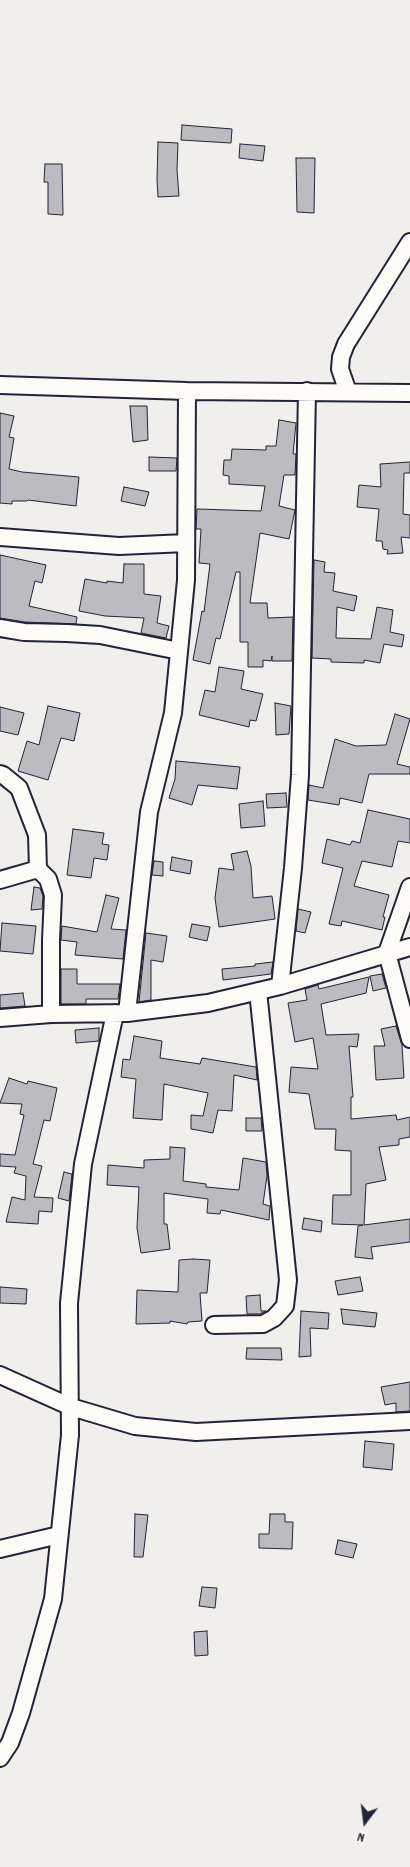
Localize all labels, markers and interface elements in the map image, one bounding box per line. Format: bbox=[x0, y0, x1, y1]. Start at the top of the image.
north arrow bbox=[340, 1797, 390, 1847]
text: N bbox=[355, 1826, 367, 1847]

